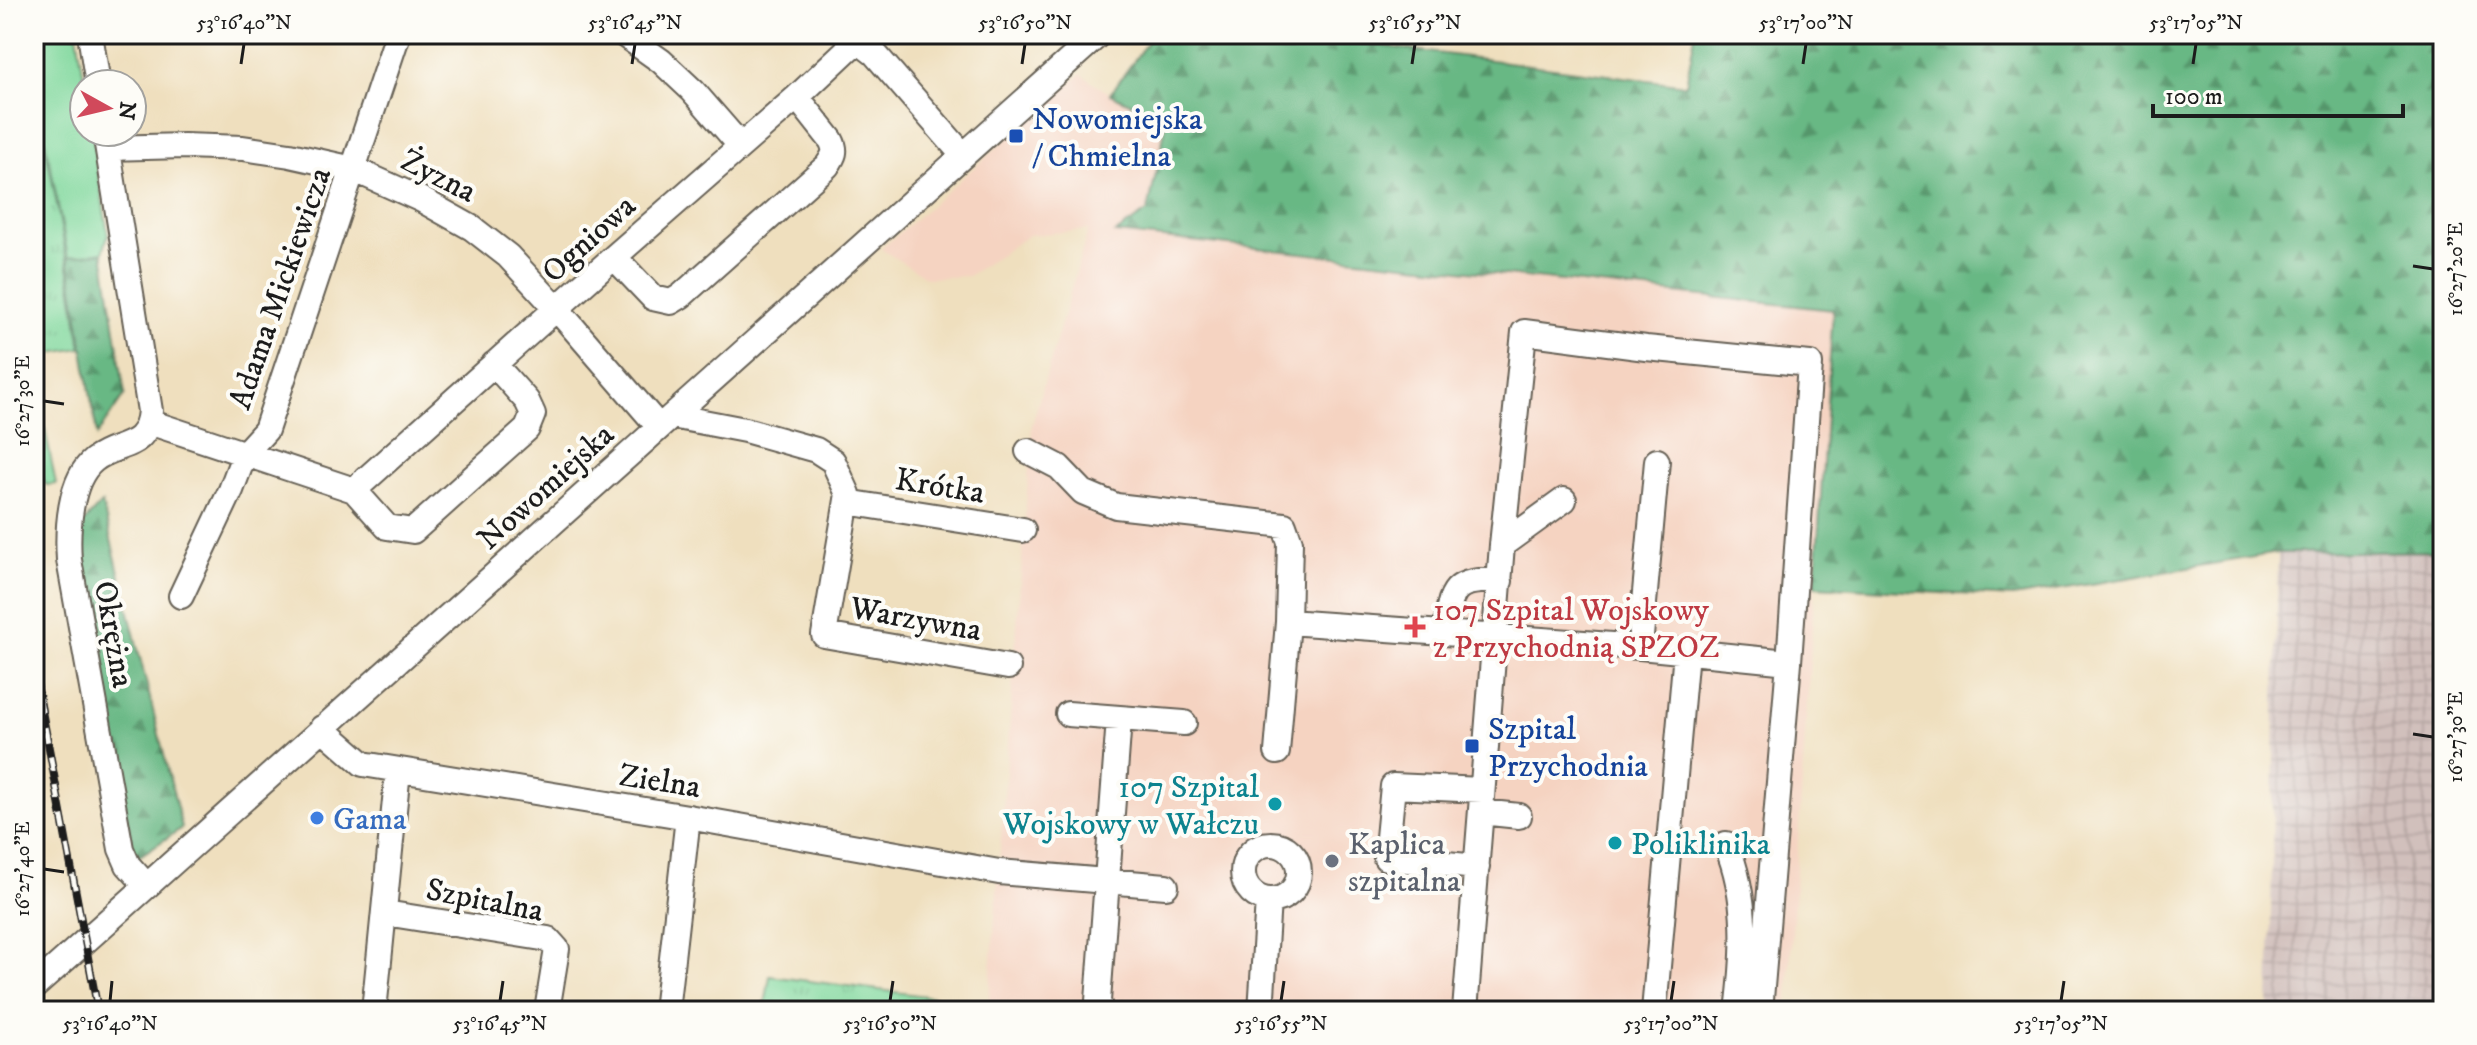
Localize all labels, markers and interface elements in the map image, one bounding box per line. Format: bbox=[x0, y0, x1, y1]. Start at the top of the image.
text: 53°16'40"N bbox=[196, 11, 292, 36]
text: 53°16'45"N bbox=[588, 11, 682, 36]
text: 53°16'50"N bbox=[978, 11, 1072, 36]
text: 53°16'55"N bbox=[1369, 11, 1461, 36]
text: 53°17'00"N bbox=[1759, 11, 1853, 36]
text: 53°17'05"N bbox=[2149, 11, 2243, 36]
north arrow bbox=[68, 68, 148, 148]
scale bar bbox=[2153, 68, 2403, 118]
text: 100 m bbox=[2165, 82, 2223, 112]
text: N bbox=[112, 100, 141, 121]
place label: Nowomiejska / Chmielna bbox=[1032, 100, 1203, 177]
marker: Nowomiejska / Chmielna bbox=[1007, 127, 1025, 145]
street label: Żyzna bbox=[394, 141, 483, 213]
street label: Adama Mickiewicza bbox=[221, 162, 341, 415]
street label: Ogniowa bbox=[534, 187, 645, 292]
text: 16°27'20"E bbox=[2444, 222, 2469, 316]
text: 16°27'30"E bbox=[11, 355, 36, 447]
street label: Nowomiejska bbox=[470, 415, 623, 559]
street label: Krótka bbox=[892, 460, 987, 514]
street label: Okrężna bbox=[84, 578, 142, 691]
street label: Warzywna bbox=[846, 589, 985, 651]
place label: 107 Szpital Wojskowy z Przychodnią SPZOZ bbox=[1433, 591, 1720, 668]
marker: 107 Szpital Wojskowy z Przychodnią SPZOZ bbox=[1404, 616, 1426, 638]
text: 16°27'30"E bbox=[2444, 691, 2469, 783]
place label: Szpital Przychodnia bbox=[1488, 710, 1648, 787]
marker: Szpital Przychodnia bbox=[1463, 737, 1481, 755]
street label: Zielna bbox=[616, 756, 704, 808]
place label: 107 Szpital Wojskowy w Wałczu bbox=[1002, 768, 1259, 845]
marker: 107 Szpital Wojskowy w Wałczu bbox=[1266, 795, 1284, 813]
place label: Gama bbox=[333, 800, 407, 840]
marker: Gama bbox=[308, 809, 326, 827]
text: 16°27'40"E bbox=[11, 821, 36, 917]
place label: Kaplica szpitalna bbox=[1348, 825, 1461, 902]
place label: Poliklinika bbox=[1631, 825, 1771, 865]
marker: Poliklinika bbox=[1606, 834, 1624, 852]
marker: Kaplica szpitalna bbox=[1323, 852, 1341, 870]
street label: Szpitalna bbox=[423, 870, 547, 932]
text: 53°16'40"N bbox=[62, 1012, 158, 1037]
text: 53°16'45"N bbox=[453, 1012, 547, 1037]
text: 53°16'50"N bbox=[843, 1012, 937, 1037]
text: 53°16'55"N bbox=[1235, 1012, 1327, 1037]
text: 53°17'00"N bbox=[1624, 1012, 1718, 1037]
text: 53°17'05"N bbox=[2014, 1012, 2108, 1037]

